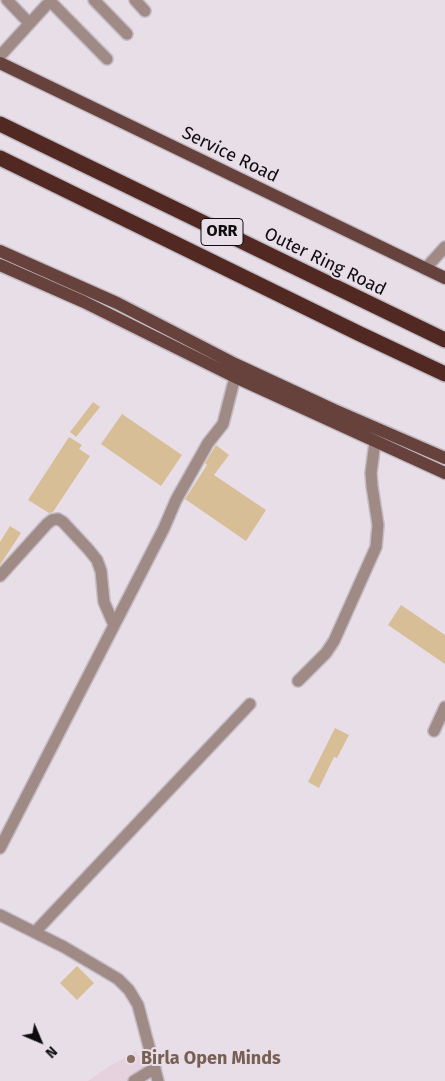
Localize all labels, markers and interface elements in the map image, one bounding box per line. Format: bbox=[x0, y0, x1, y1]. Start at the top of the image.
street label: Service Road bbox=[178, 122, 282, 188]
road number: ORR bbox=[201, 218, 243, 246]
street label: Outer Ring Road bbox=[261, 223, 389, 301]
north arrow bbox=[15, 1016, 65, 1066]
text: N bbox=[42, 1043, 60, 1061]
place label: Birla Open Minds bbox=[141, 1048, 281, 1070]
marker: Birla Open Minds bbox=[125, 1053, 137, 1065]

